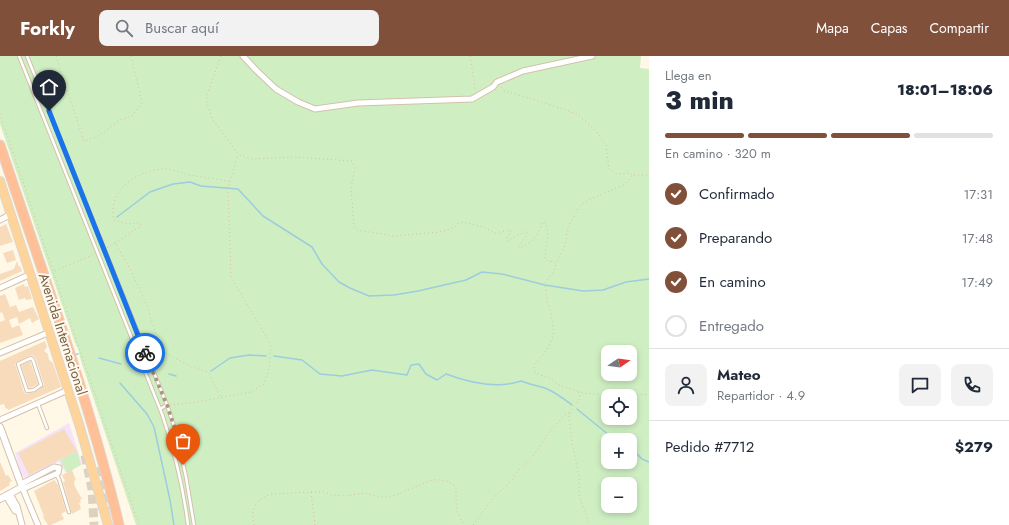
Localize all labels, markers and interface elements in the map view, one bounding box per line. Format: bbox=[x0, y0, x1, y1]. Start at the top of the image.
search box bbox=[99, 10, 379, 46]
text: Forkly bbox=[20, 15, 75, 42]
icon: search bbox=[113, 17, 135, 39]
text: Buscar aquí bbox=[145, 17, 219, 39]
text: Mapa bbox=[816, 18, 849, 38]
text: Capas bbox=[871, 18, 908, 38]
text: Compartir bbox=[930, 18, 989, 38]
text: Llega en bbox=[665, 66, 712, 85]
pin bbox=[32, 70, 66, 111]
icon: home bbox=[38, 76, 60, 98]
text: 18:01–18:06 bbox=[897, 79, 993, 101]
text: 3 min bbox=[665, 81, 734, 119]
text: En camino · 320 m bbox=[665, 144, 771, 163]
icon: check bbox=[665, 183, 687, 205]
text: Confirmado bbox=[699, 183, 774, 205]
text: 17:31 bbox=[963, 185, 993, 204]
icon: check bbox=[665, 227, 687, 249]
text: Preparando bbox=[699, 227, 772, 249]
text: 17:48 bbox=[962, 229, 993, 248]
street label: Avenida Internacional bbox=[34, 270, 92, 398]
icon: check bbox=[665, 271, 687, 293]
text: En camino bbox=[699, 271, 766, 293]
text: 17:49 bbox=[961, 273, 993, 292]
text: Entregado bbox=[699, 315, 764, 337]
courier bbox=[125, 333, 165, 373]
icon: bike bbox=[134, 342, 156, 364]
north arrow bbox=[601, 345, 637, 381]
map controls bbox=[601, 345, 637, 513]
button: person bbox=[665, 364, 707, 406]
text: Mateo bbox=[717, 364, 761, 386]
button: chat bbox=[899, 364, 941, 406]
button: phone bbox=[951, 364, 993, 406]
text: Repartidor · 4.9 bbox=[717, 386, 805, 405]
button: locate bbox=[601, 389, 637, 425]
pin bbox=[166, 424, 200, 465]
icon: bag bbox=[172, 430, 194, 452]
button: + bbox=[601, 433, 637, 469]
text: Pedido #7712 bbox=[665, 436, 754, 458]
text: $279 bbox=[955, 436, 993, 458]
button: − bbox=[601, 477, 637, 513]

